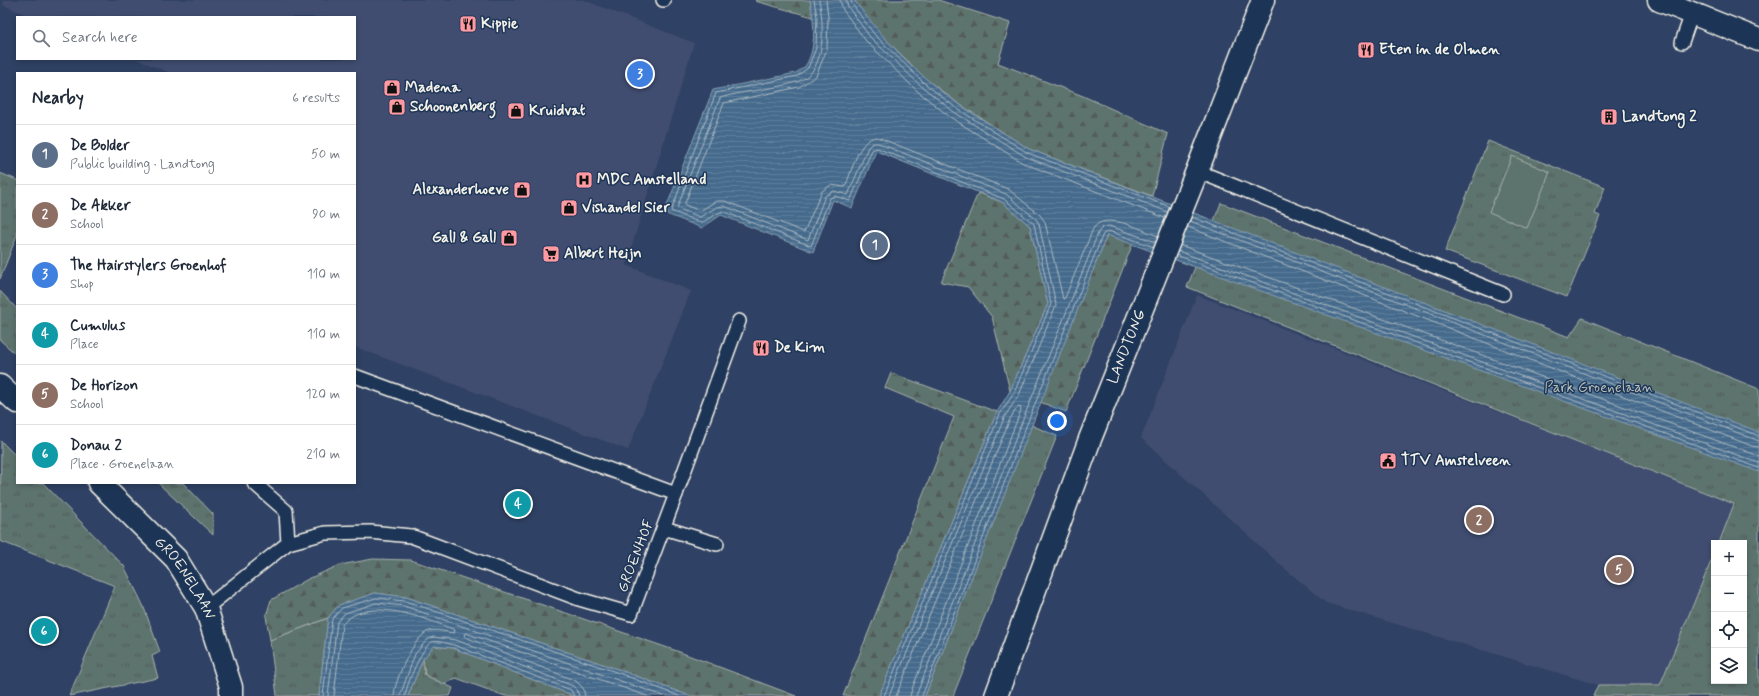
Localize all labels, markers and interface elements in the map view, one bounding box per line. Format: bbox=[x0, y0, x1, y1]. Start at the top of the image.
restaurant icon: Kippie bbox=[458, 14, 478, 34]
place label: Kippie bbox=[481, 14, 518, 34]
search box bbox=[16, 16, 356, 60]
icon: search bbox=[30, 27, 52, 49]
text: Search here bbox=[62, 28, 138, 48]
restaurant icon: Eten in de Olmen bbox=[1356, 40, 1376, 60]
place label: Eten in de Olmen bbox=[1379, 40, 1500, 60]
pin: 3 bbox=[627, 59, 653, 89]
shop icon: Madena bbox=[382, 78, 402, 98]
place label: Madena bbox=[405, 78, 462, 98]
text: Nearby bbox=[32, 87, 84, 109]
text: 6 results bbox=[292, 90, 340, 107]
shop icon: Schoonenberg bbox=[387, 97, 407, 117]
place label: Schoonenberg bbox=[410, 97, 496, 119]
shop icon: Kruidvat bbox=[506, 101, 526, 121]
place label: Kruidvat bbox=[529, 101, 586, 121]
building icon: Landtong 2 bbox=[1599, 107, 1619, 127]
place label: Landtong 2 bbox=[1622, 107, 1697, 129]
text: De Bolder bbox=[70, 136, 129, 156]
text: 1 bbox=[42, 146, 48, 163]
text: 50 m bbox=[311, 146, 340, 163]
text: Public building · Landtong bbox=[70, 156, 215, 173]
hospital icon: MDC Amstelland bbox=[574, 170, 594, 190]
place label: MDC Amstelland bbox=[597, 170, 706, 190]
place label: Alexanderhoeve bbox=[412, 180, 509, 200]
shop icon: Alexanderhoeve bbox=[512, 180, 532, 200]
text: De Akker bbox=[70, 196, 131, 216]
shop icon: Vishandel Sier bbox=[559, 198, 579, 218]
place label: Vishandel Sier bbox=[582, 198, 670, 218]
text: 2 bbox=[42, 206, 48, 223]
text: 90 m bbox=[312, 206, 340, 223]
text: School bbox=[70, 216, 104, 233]
place label: Gall & Gall bbox=[432, 228, 496, 248]
shop icon: Gall & Gall bbox=[499, 228, 519, 248]
pin: 1 bbox=[862, 230, 888, 260]
supermarket icon: Albert Heijn bbox=[541, 244, 561, 264]
place label: Albert Heijn bbox=[564, 244, 642, 264]
text: The Hairstylers Groenhof bbox=[70, 256, 227, 276]
text: 3 bbox=[42, 266, 48, 283]
text: 110 m bbox=[307, 266, 340, 283]
text: Shop bbox=[70, 276, 94, 293]
street label: LANDTONG bbox=[1103, 306, 1151, 387]
text: Cumulus bbox=[70, 316, 125, 336]
text: 4 bbox=[41, 326, 49, 343]
text: 110 m bbox=[307, 326, 340, 343]
text: Place bbox=[70, 336, 99, 353]
restaurant icon: De Kim bbox=[751, 338, 771, 358]
place label: De Kim bbox=[774, 338, 825, 358]
text: De Horizon bbox=[70, 376, 138, 396]
park label: Park Groenelaan bbox=[1544, 378, 1654, 398]
text: 5 bbox=[41, 386, 49, 403]
text: 120 m bbox=[306, 386, 340, 403]
text: School bbox=[70, 396, 104, 413]
your location bbox=[1047, 411, 1067, 431]
text: Donau 2 bbox=[70, 436, 122, 456]
text: 6 bbox=[42, 446, 48, 463]
text: 210 m bbox=[306, 446, 340, 463]
public building icon: TTV Amstelveen bbox=[1378, 451, 1398, 471]
place label: TTV Amstelveen bbox=[1401, 451, 1511, 471]
text: Place · Groenelaan bbox=[70, 456, 174, 473]
pin: 4 bbox=[505, 489, 531, 519]
pin: 2 bbox=[1466, 505, 1492, 535]
street label: GROENHOF bbox=[613, 517, 659, 595]
street label: GROENELAAN bbox=[149, 533, 219, 622]
map controls bbox=[1711, 540, 1747, 684]
button: + bbox=[1711, 540, 1747, 576]
pin: 5 bbox=[1606, 555, 1632, 585]
button: − bbox=[1711, 576, 1747, 612]
button: locate bbox=[1711, 612, 1747, 648]
pin: 6 bbox=[31, 616, 57, 646]
button: layers bbox=[1711, 648, 1747, 684]

